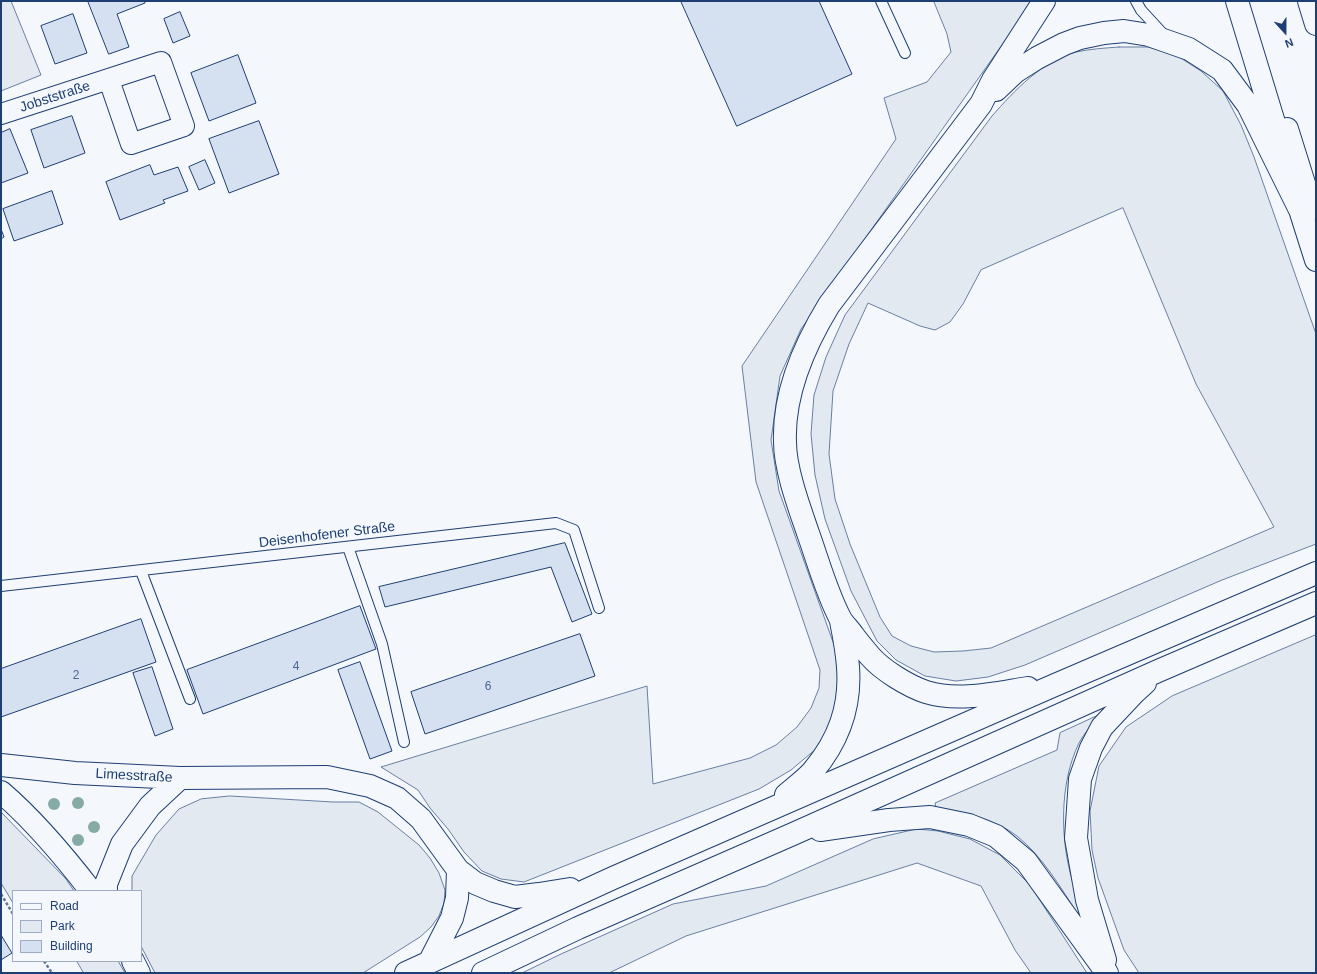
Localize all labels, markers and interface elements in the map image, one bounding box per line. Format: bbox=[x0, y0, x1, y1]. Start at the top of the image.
north arrow bbox=[1265, 12, 1305, 52]
text: N bbox=[1283, 36, 1295, 50]
street label: Jobststraße bbox=[18, 78, 92, 116]
street label: Deisenhofener Straße bbox=[258, 518, 396, 552]
house number: 4 bbox=[293, 660, 299, 674]
house number: 2 bbox=[73, 669, 79, 683]
house number: 6 bbox=[485, 680, 491, 694]
street label: Limesstraße bbox=[95, 766, 173, 786]
legend bbox=[12, 890, 142, 962]
text: Road bbox=[50, 899, 79, 913]
text: Park bbox=[50, 919, 75, 933]
text: Building bbox=[50, 939, 93, 953]

